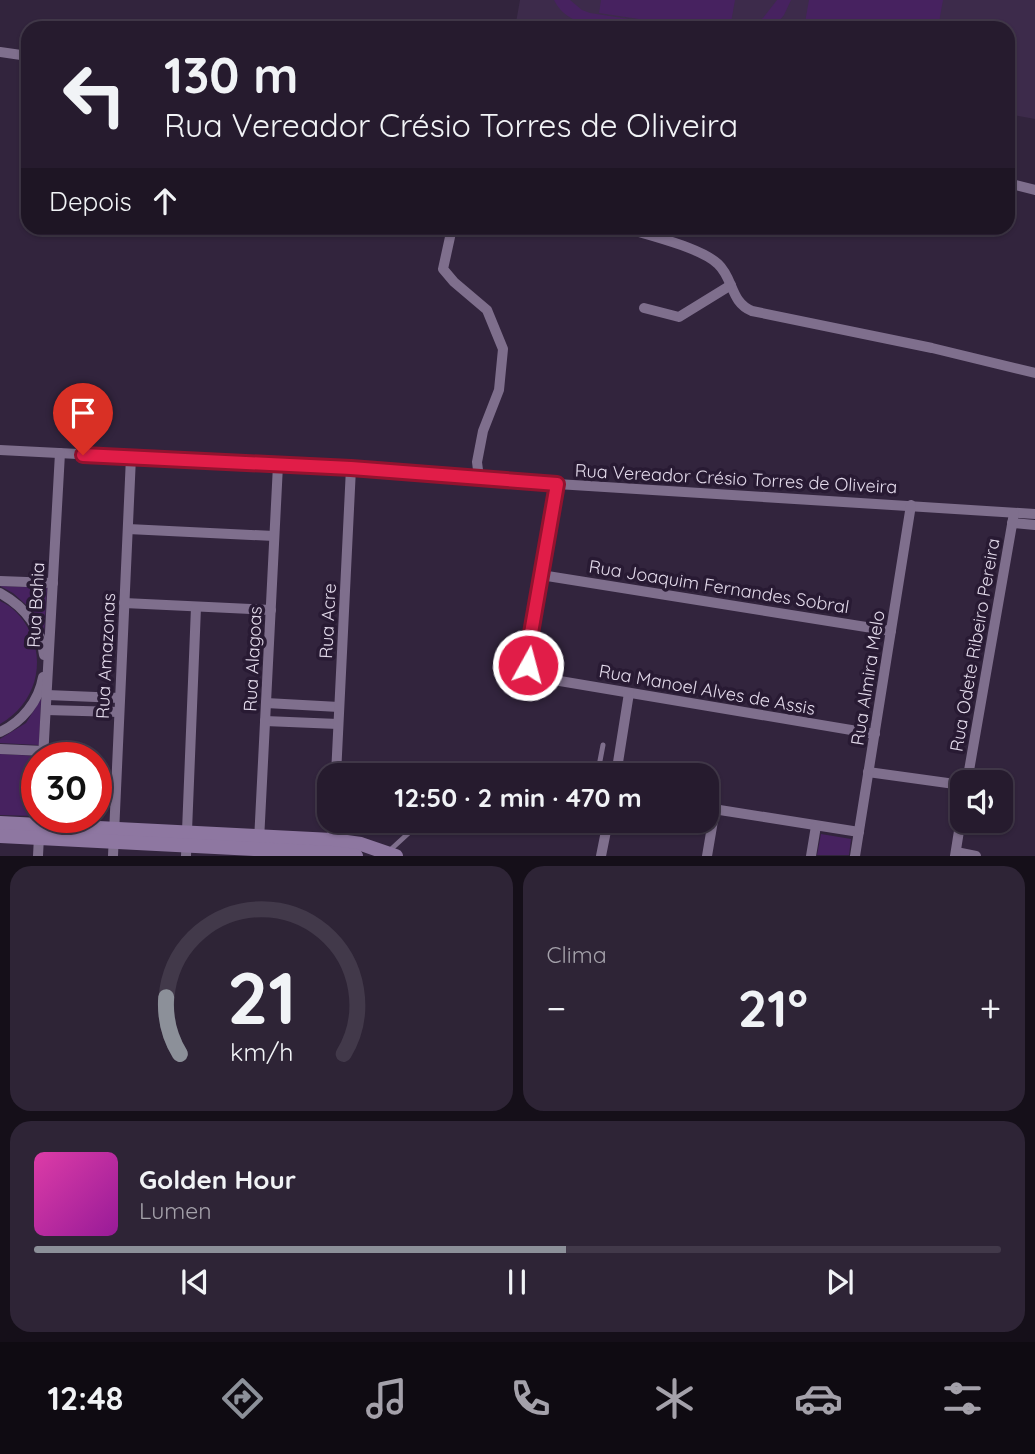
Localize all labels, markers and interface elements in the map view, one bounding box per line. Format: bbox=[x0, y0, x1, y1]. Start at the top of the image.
text: 130 m bbox=[164, 44, 298, 105]
icon: left bbox=[49, 49, 140, 140]
text: Rua Vereador Crésio Torres de Oliveira bbox=[164, 105, 738, 145]
icon: ahead bbox=[146, 182, 184, 220]
text: Depois bbox=[49, 185, 132, 218]
pin bbox=[53, 383, 113, 455]
icon: arrive bbox=[64, 394, 102, 432]
street label: Rua Vereador Crésio Torres de Oliveira bbox=[574, 459, 898, 498]
street label: Rua Odete Ribeiro Pereira bbox=[944, 537, 1005, 753]
street label: Rua Joaquim Fernandes Sobral bbox=[587, 555, 851, 618]
street label: Rua Bahia bbox=[22, 562, 49, 648]
street label: Rua Acre bbox=[314, 583, 341, 659]
street label: Rua Amazonas bbox=[91, 592, 120, 719]
street label: Rua Alagoas bbox=[238, 606, 267, 712]
street label: Rua Almira Melo bbox=[845, 609, 890, 747]
position arrow bbox=[491, 628, 565, 702]
street label: Rua Manoel Alves de Assis bbox=[597, 659, 817, 720]
speed limit sign: 30 bbox=[21, 742, 112, 833]
map controls bbox=[950, 770, 1013, 833]
button: sound bbox=[950, 770, 1013, 833]
text: 12:50 · 2 min · 470 m bbox=[394, 781, 642, 814]
text: Clima bbox=[547, 940, 607, 969]
text: 21 bbox=[226, 952, 296, 1043]
text: 21° bbox=[738, 975, 808, 1040]
text: − bbox=[547, 984, 566, 1032]
text: + bbox=[980, 984, 1001, 1032]
text: km/h bbox=[230, 1036, 293, 1067]
text: Golden Hour bbox=[139, 1163, 296, 1196]
text: Lumen bbox=[139, 1196, 212, 1225]
icon: previous bbox=[176, 1263, 214, 1301]
icon: pause bbox=[498, 1263, 536, 1301]
icon: next bbox=[821, 1263, 859, 1301]
icon: directions bbox=[218, 1374, 267, 1423]
icon: music bbox=[362, 1374, 411, 1423]
icon: phone bbox=[506, 1374, 555, 1423]
icon: climate bbox=[650, 1374, 699, 1423]
icon: car bbox=[794, 1374, 843, 1423]
icon: filters bbox=[938, 1374, 987, 1423]
text: 12:48 bbox=[48, 1378, 123, 1418]

